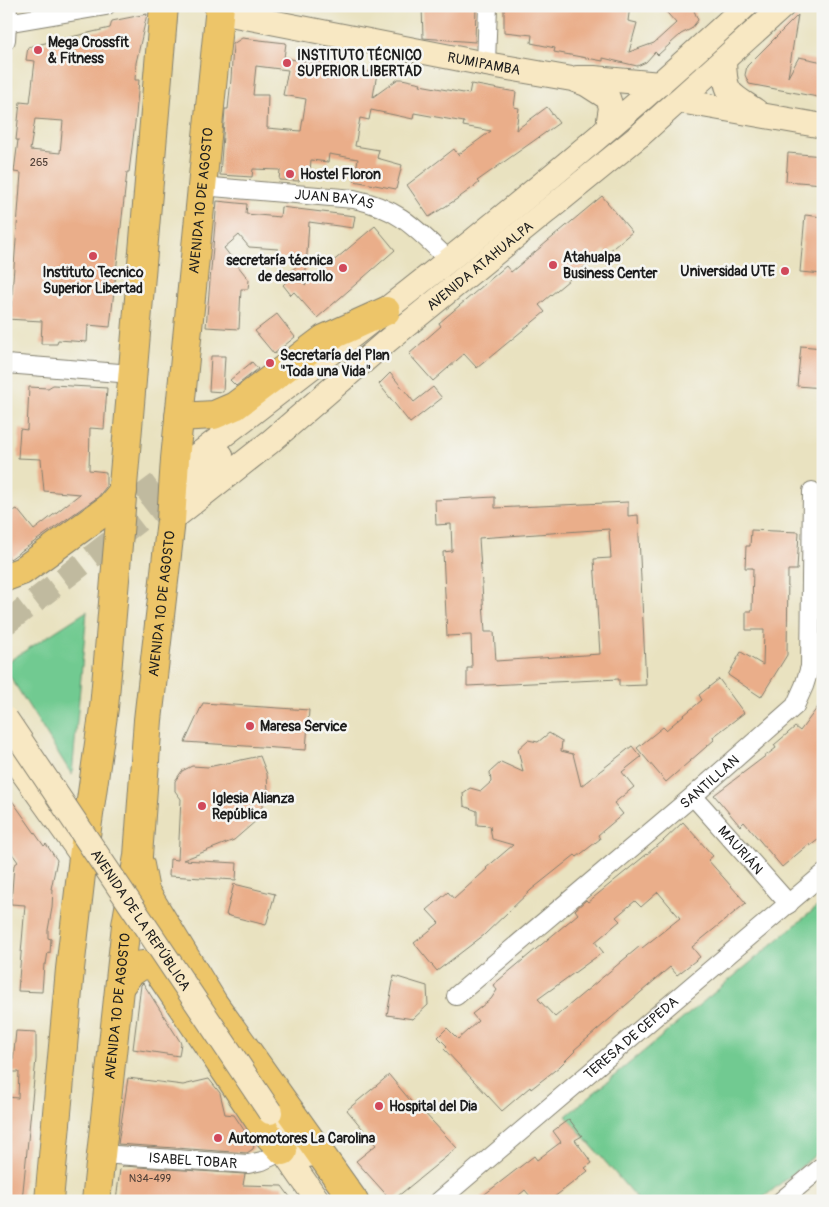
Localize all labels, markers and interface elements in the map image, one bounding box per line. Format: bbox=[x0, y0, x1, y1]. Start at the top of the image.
place label: Mega Crossfit & Fitness bbox=[48, 34, 129, 67]
marker: Mega Crossfit & Fitness bbox=[32, 44, 44, 56]
place label: INSTITUTO TÉCNICO SUPERIOR LIBERTAD bbox=[297, 46, 422, 80]
street label: RUMIPAMBA bbox=[446, 48, 522, 78]
marker: INSTITUTO TÉCNICO SUPERIOR LIBERTAD bbox=[281, 57, 293, 69]
street label: AVENIDA 10 DE AGOSTO bbox=[185, 127, 216, 275]
house number: 265 bbox=[30, 156, 48, 169]
place label: Hostel Floron bbox=[300, 166, 381, 183]
marker: Hostel Floron bbox=[284, 168, 296, 180]
street label: JUAN BAYAS bbox=[294, 185, 376, 212]
street label: AVENIDA ATAHUALPA bbox=[423, 217, 536, 314]
place label: Atahualpa Business Center bbox=[563, 249, 659, 282]
marker: Instituto Tecnico Superior Libertad bbox=[87, 250, 99, 262]
place label: secretaría técnica de desarrollo bbox=[226, 252, 333, 285]
marker: Atahualpa Business Center bbox=[547, 259, 559, 271]
marker: secretaría técnica de desarrollo bbox=[337, 262, 349, 274]
place label: Universidad UTE bbox=[680, 263, 776, 280]
place label: Instituto Tecnico Superior Libertad bbox=[43, 264, 144, 297]
marker: Universidad UTE bbox=[779, 265, 791, 277]
place label: Secretaría del Plan "Toda una Vida" bbox=[280, 347, 390, 380]
marker: Secretaría del Plan "Toda una Vida" bbox=[264, 357, 276, 369]
street label: AVENIDA 10 DE AGOSTO bbox=[145, 530, 178, 678]
place label: Maresa Service bbox=[260, 718, 348, 735]
marker: Maresa Service bbox=[244, 720, 256, 732]
street label: SANTILLAN bbox=[676, 751, 742, 812]
place label: Iglesia Alianza República bbox=[212, 790, 295, 823]
marker: Iglesia Alianza República bbox=[196, 800, 208, 812]
street label: MAURIÁN bbox=[715, 822, 767, 878]
street label: AVENIDA DE LA REPÚBLICA bbox=[87, 846, 194, 994]
street label: AVENIDA 10 DE AGOSTO bbox=[101, 932, 134, 1080]
street label: TERESA DE CEPEDA bbox=[580, 993, 682, 1083]
place label: Hospital del Dia bbox=[389, 1098, 478, 1115]
marker: Hospital del Dia bbox=[373, 1100, 385, 1112]
place label: Automotores La Carolina bbox=[228, 1130, 376, 1147]
marker: Automotores La Carolina bbox=[212, 1132, 224, 1144]
street label: ISABEL TOBAR bbox=[148, 1149, 238, 1172]
house number: N34-499 bbox=[129, 1172, 172, 1185]

